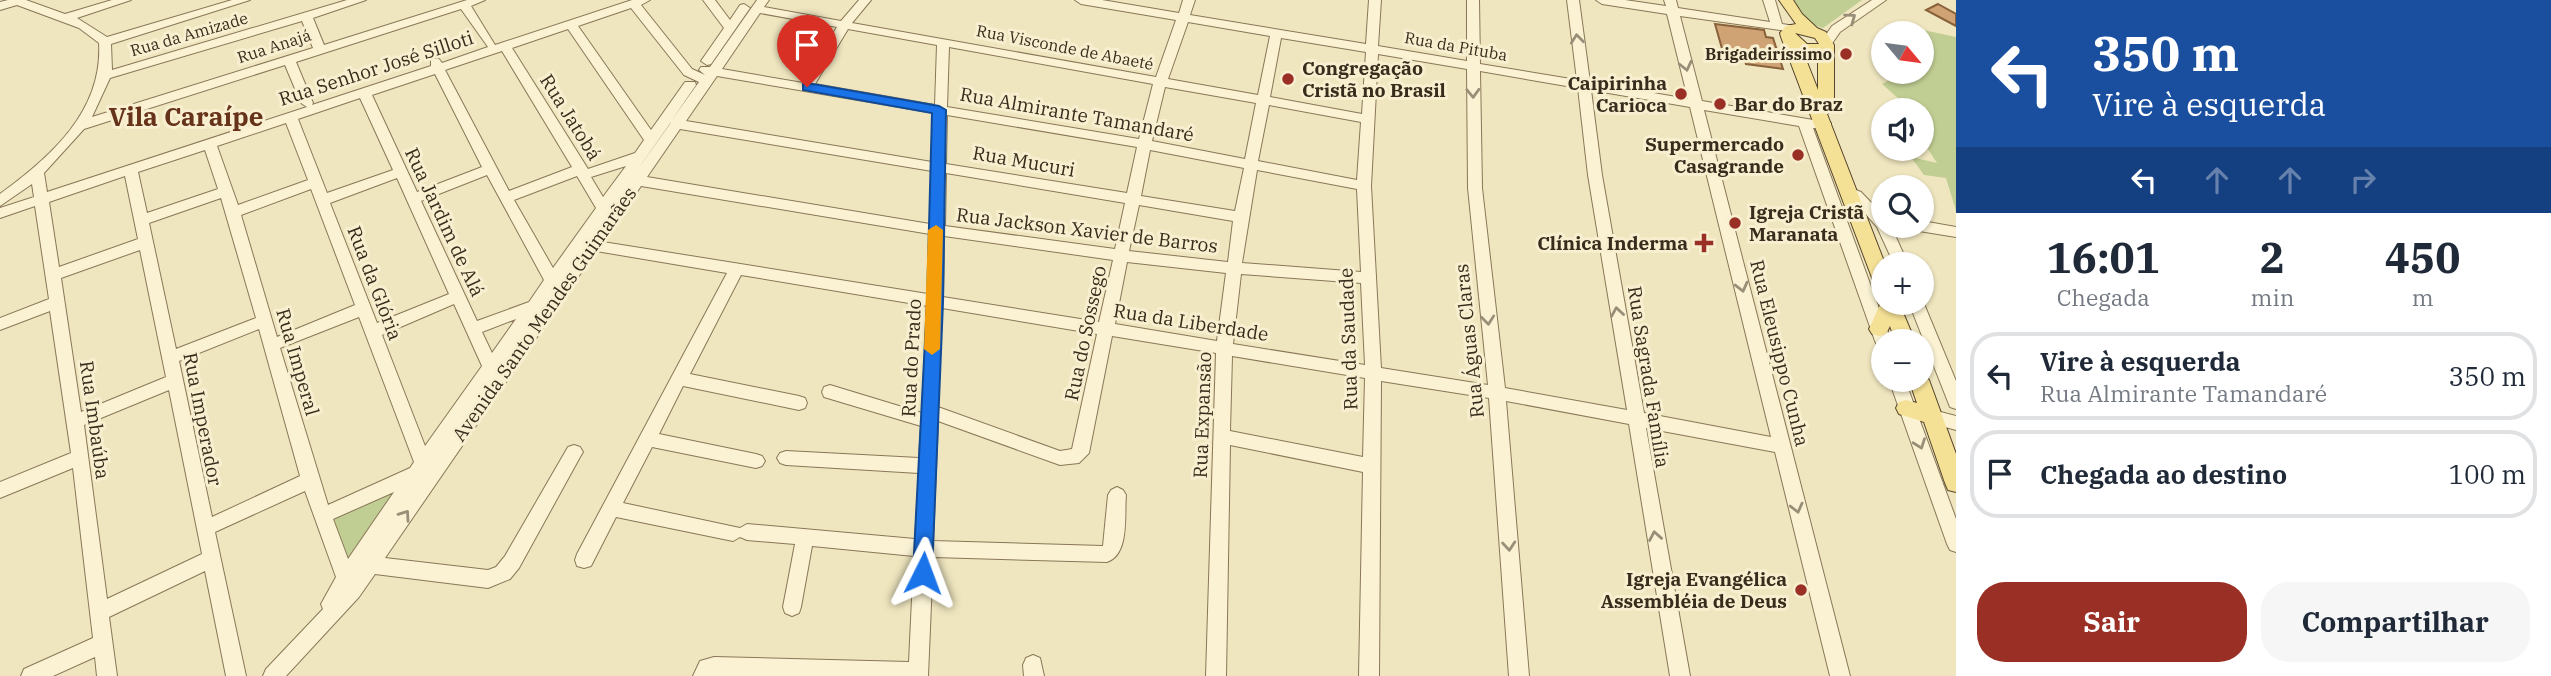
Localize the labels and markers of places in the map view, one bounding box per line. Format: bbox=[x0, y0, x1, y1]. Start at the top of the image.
pin bbox=[777, 15, 837, 87]
place label: Brigadeiríssimo bbox=[1705, 44, 1832, 64]
marker: Brigadeiríssimo bbox=[1838, 46, 1854, 62]
place label: Congregação Cristã no Brasil bbox=[1302, 56, 1446, 102]
marker: Congregação Cristã no Brasil bbox=[1280, 71, 1296, 87]
place label: Caipirinha Carioca bbox=[1567, 71, 1667, 117]
marker: Caipirinha Carioca bbox=[1673, 86, 1689, 102]
place label: Bar do Braz bbox=[1734, 92, 1843, 116]
marker: Bar do Braz bbox=[1712, 96, 1728, 112]
place label: Supermercado Casagrande bbox=[1645, 132, 1784, 178]
marker: Supermercado Casagrande bbox=[1790, 147, 1806, 163]
place label: Igreja Cristã Maranata bbox=[1749, 200, 1865, 246]
marker: Igreja Cristã Maranata bbox=[1727, 215, 1743, 231]
place label: Clínica Inderma bbox=[1537, 231, 1688, 255]
marker: Clínica Inderma bbox=[1694, 233, 1714, 253]
place label: Igreja Evangélica Assembléia de Deus bbox=[1601, 567, 1787, 613]
marker: Igreja Evangélica Assembléia de Deus bbox=[1793, 582, 1809, 598]

